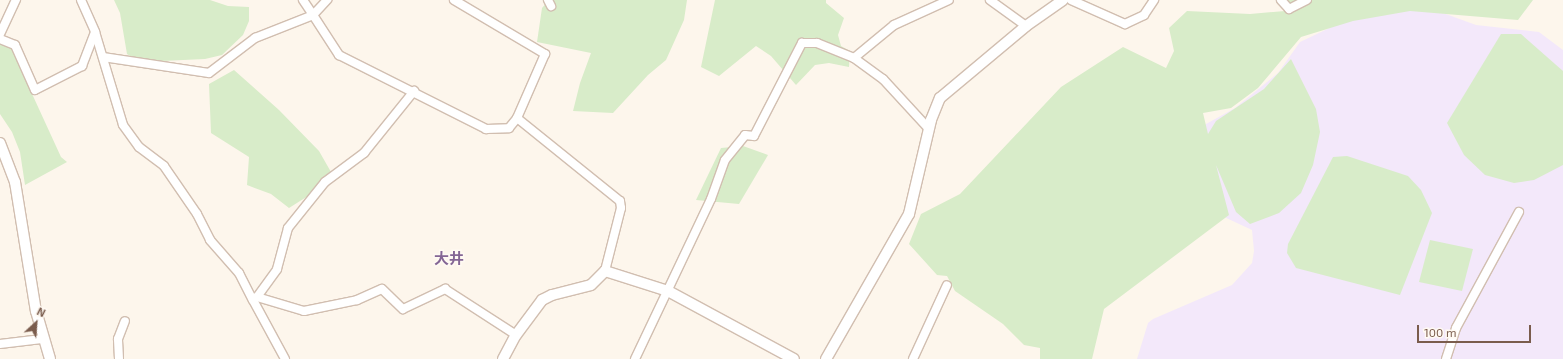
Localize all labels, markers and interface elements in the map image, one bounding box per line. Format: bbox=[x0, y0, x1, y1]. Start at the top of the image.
district label: 大井 bbox=[434, 250, 464, 268]
north arrow bbox=[16, 303, 56, 343]
text: N bbox=[35, 304, 48, 319]
scale bar bbox=[1419, 317, 1533, 343]
text: 100 m bbox=[1424, 325, 1456, 339]

